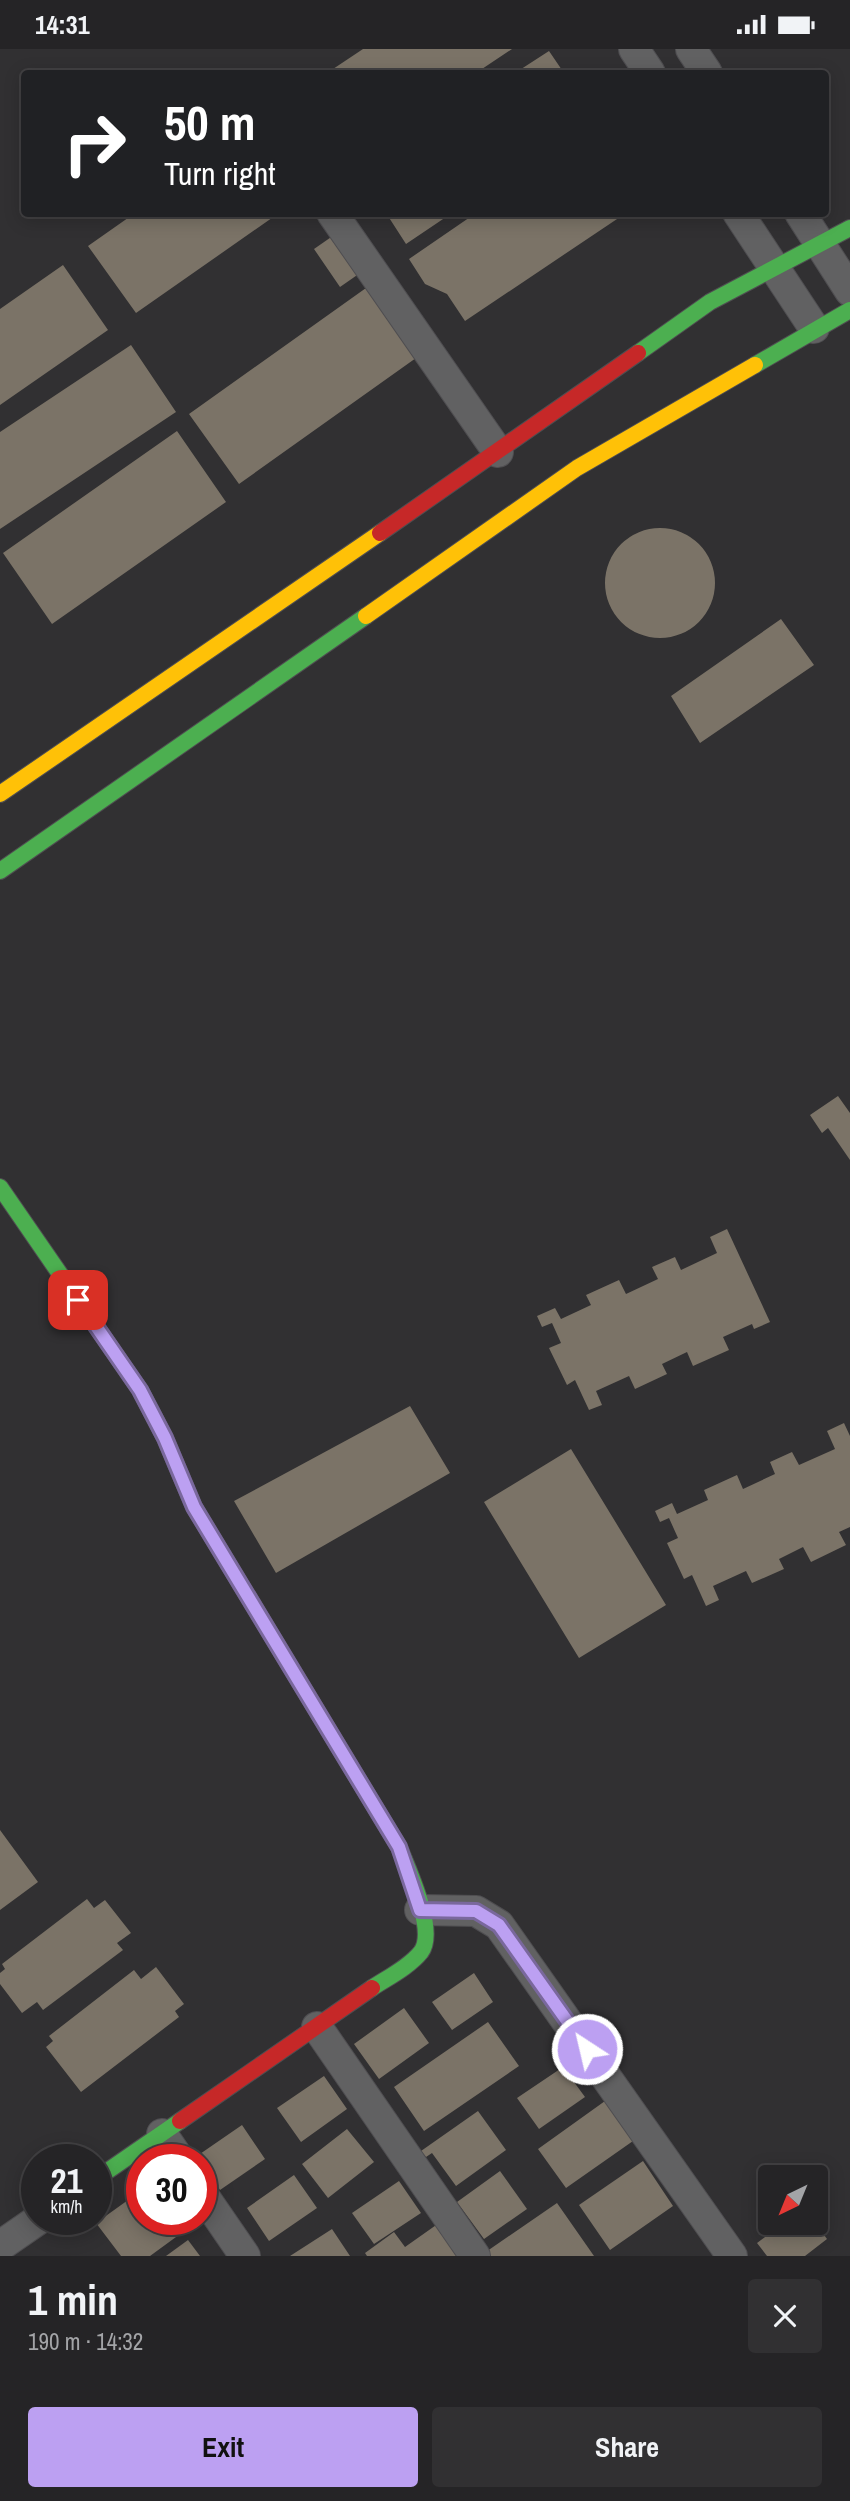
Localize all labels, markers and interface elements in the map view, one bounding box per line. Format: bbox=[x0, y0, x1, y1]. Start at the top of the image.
text: 14:31 bbox=[35, 7, 90, 42]
text: 50 m bbox=[164, 89, 256, 155]
icon: right bbox=[49, 98, 140, 189]
text: Turn right bbox=[164, 152, 276, 195]
pin bbox=[48, 1270, 108, 1330]
icon: arrive bbox=[59, 1281, 97, 1319]
position arrow bbox=[550, 2012, 624, 2086]
speed limit sign: 30 bbox=[126, 2144, 217, 2235]
text: 21 bbox=[51, 2157, 82, 2204]
north arrow bbox=[758, 2165, 828, 2235]
map controls bbox=[758, 2165, 828, 2235]
text: km/h bbox=[51, 2194, 83, 2219]
text: 1 min bbox=[28, 2272, 118, 2328]
button: close bbox=[748, 2279, 822, 2353]
text: 190 m · 14:32 bbox=[28, 2326, 143, 2357]
button: Exit bbox=[28, 2407, 418, 2487]
button: Share bbox=[432, 2407, 822, 2487]

